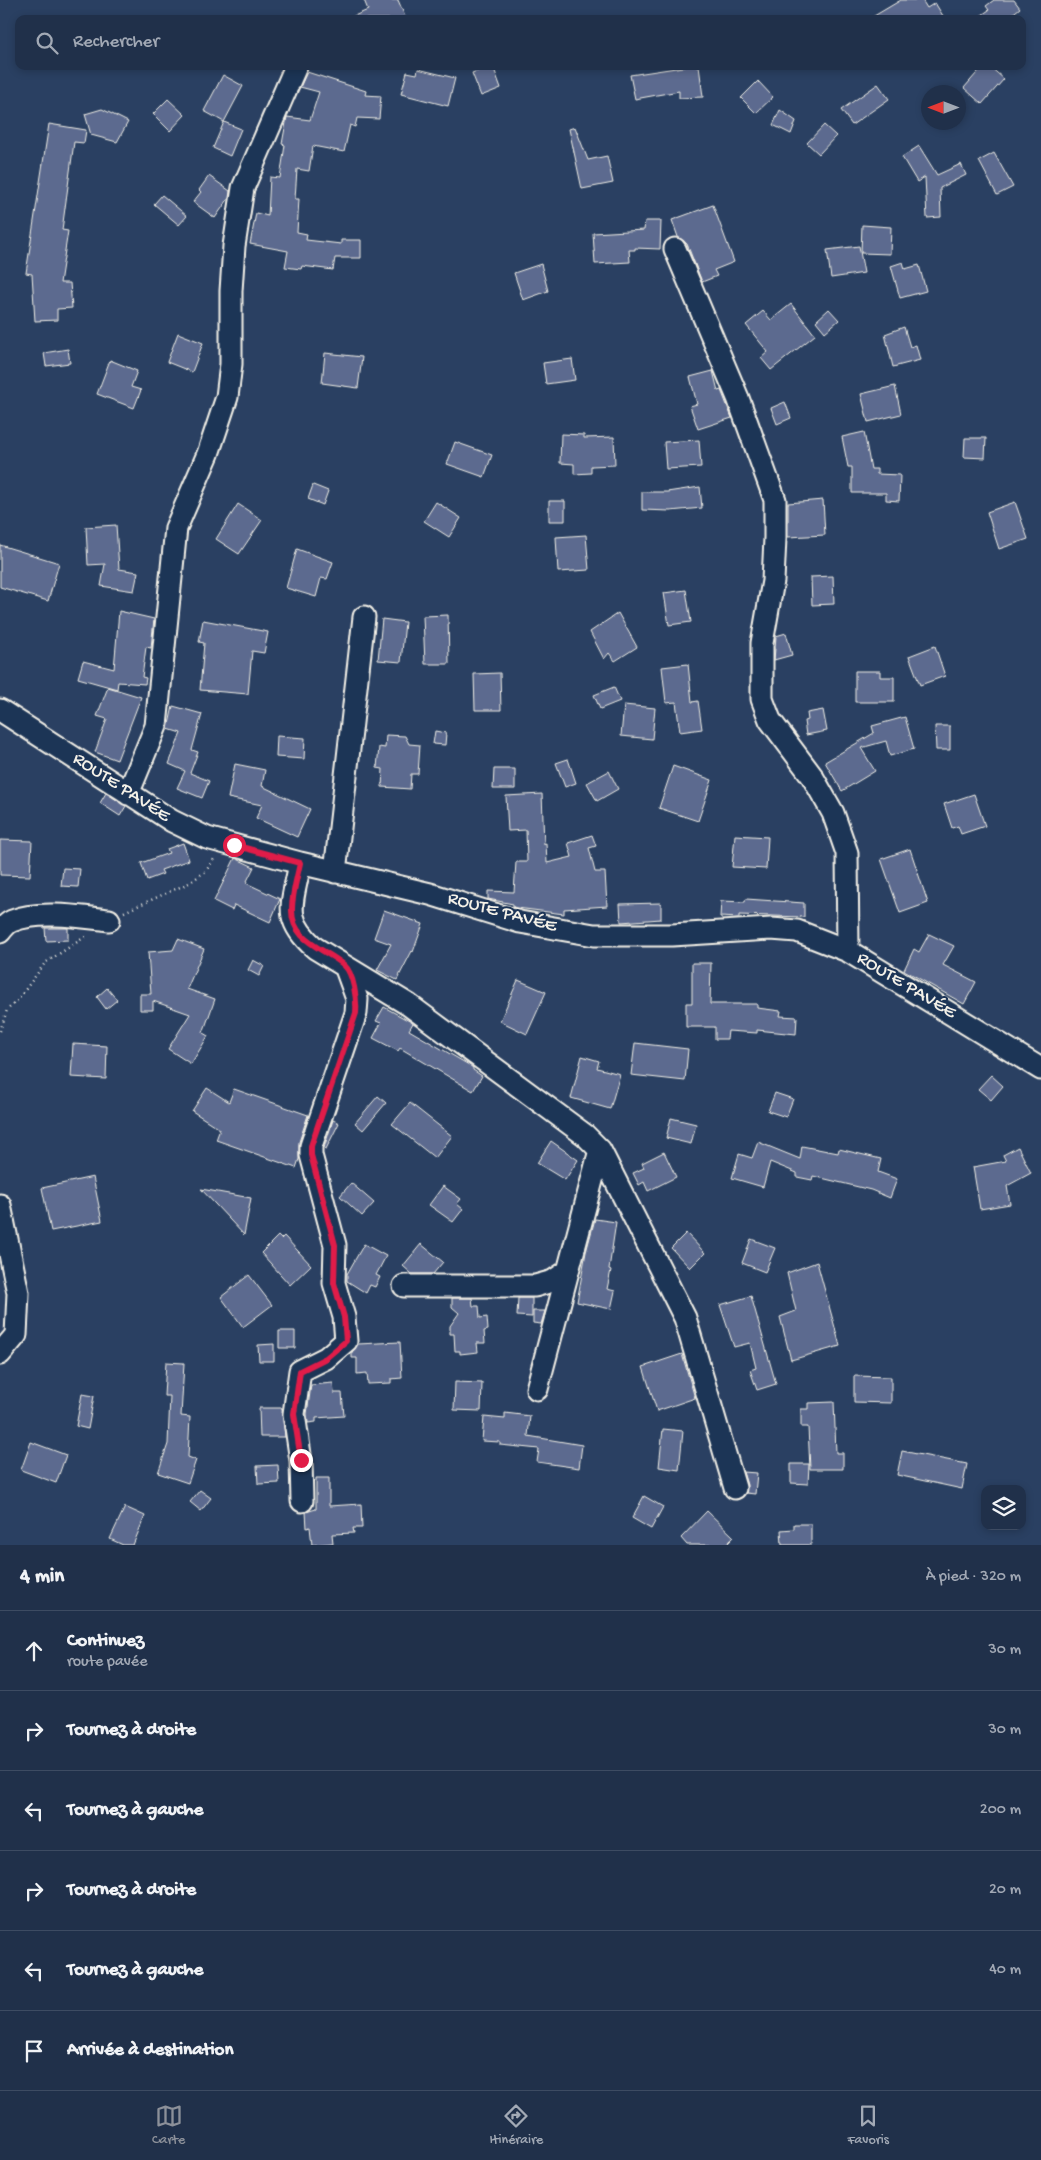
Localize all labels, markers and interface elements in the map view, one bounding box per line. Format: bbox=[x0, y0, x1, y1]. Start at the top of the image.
search box bbox=[15, 15, 1026, 70]
icon: search bbox=[33, 29, 61, 57]
text: Rechercher bbox=[73, 31, 159, 54]
north arrow bbox=[921, 85, 966, 130]
street label: ROUTE PAVÉE bbox=[68, 748, 175, 829]
route start bbox=[223, 834, 246, 857]
street label: ROUTE PAVÉE bbox=[445, 887, 560, 939]
street label: ROUTE PAVÉE bbox=[852, 947, 961, 1025]
route end bbox=[290, 1449, 313, 1472]
map controls bbox=[981, 1485, 1026, 1530]
button: layers bbox=[981, 1485, 1026, 1530]
text: 4 min bbox=[20, 1565, 64, 1590]
text: À pied · 320 m bbox=[926, 1568, 1021, 1587]
text: Continuez bbox=[67, 1630, 144, 1653]
icon: ahead bbox=[20, 1637, 48, 1665]
text: 30 m bbox=[988, 1641, 1021, 1660]
text: route pavée bbox=[67, 1653, 147, 1672]
icon: right bbox=[20, 1717, 48, 1745]
text: Tournez à droite bbox=[67, 1719, 196, 1742]
text: 30 m bbox=[988, 1721, 1021, 1740]
icon: left bbox=[20, 1797, 48, 1825]
text: Tournez à gauche bbox=[67, 1799, 203, 1822]
text: 200 m bbox=[980, 1801, 1021, 1820]
icon: right bbox=[20, 1877, 48, 1905]
text: Tournez à droite bbox=[67, 1879, 196, 1902]
text: 20 m bbox=[989, 1881, 1021, 1900]
icon: left bbox=[20, 1957, 48, 1985]
text: Tournez à gauche bbox=[67, 1959, 203, 1982]
text: 40 m bbox=[989, 1961, 1021, 1980]
icon: arrive bbox=[20, 2037, 48, 2065]
text: Arrivée à destination bbox=[67, 2039, 233, 2062]
tab: Carte bbox=[152, 2102, 185, 2149]
tab: Itinéraire bbox=[489, 2102, 543, 2149]
tab: Favoris bbox=[847, 2102, 889, 2149]

